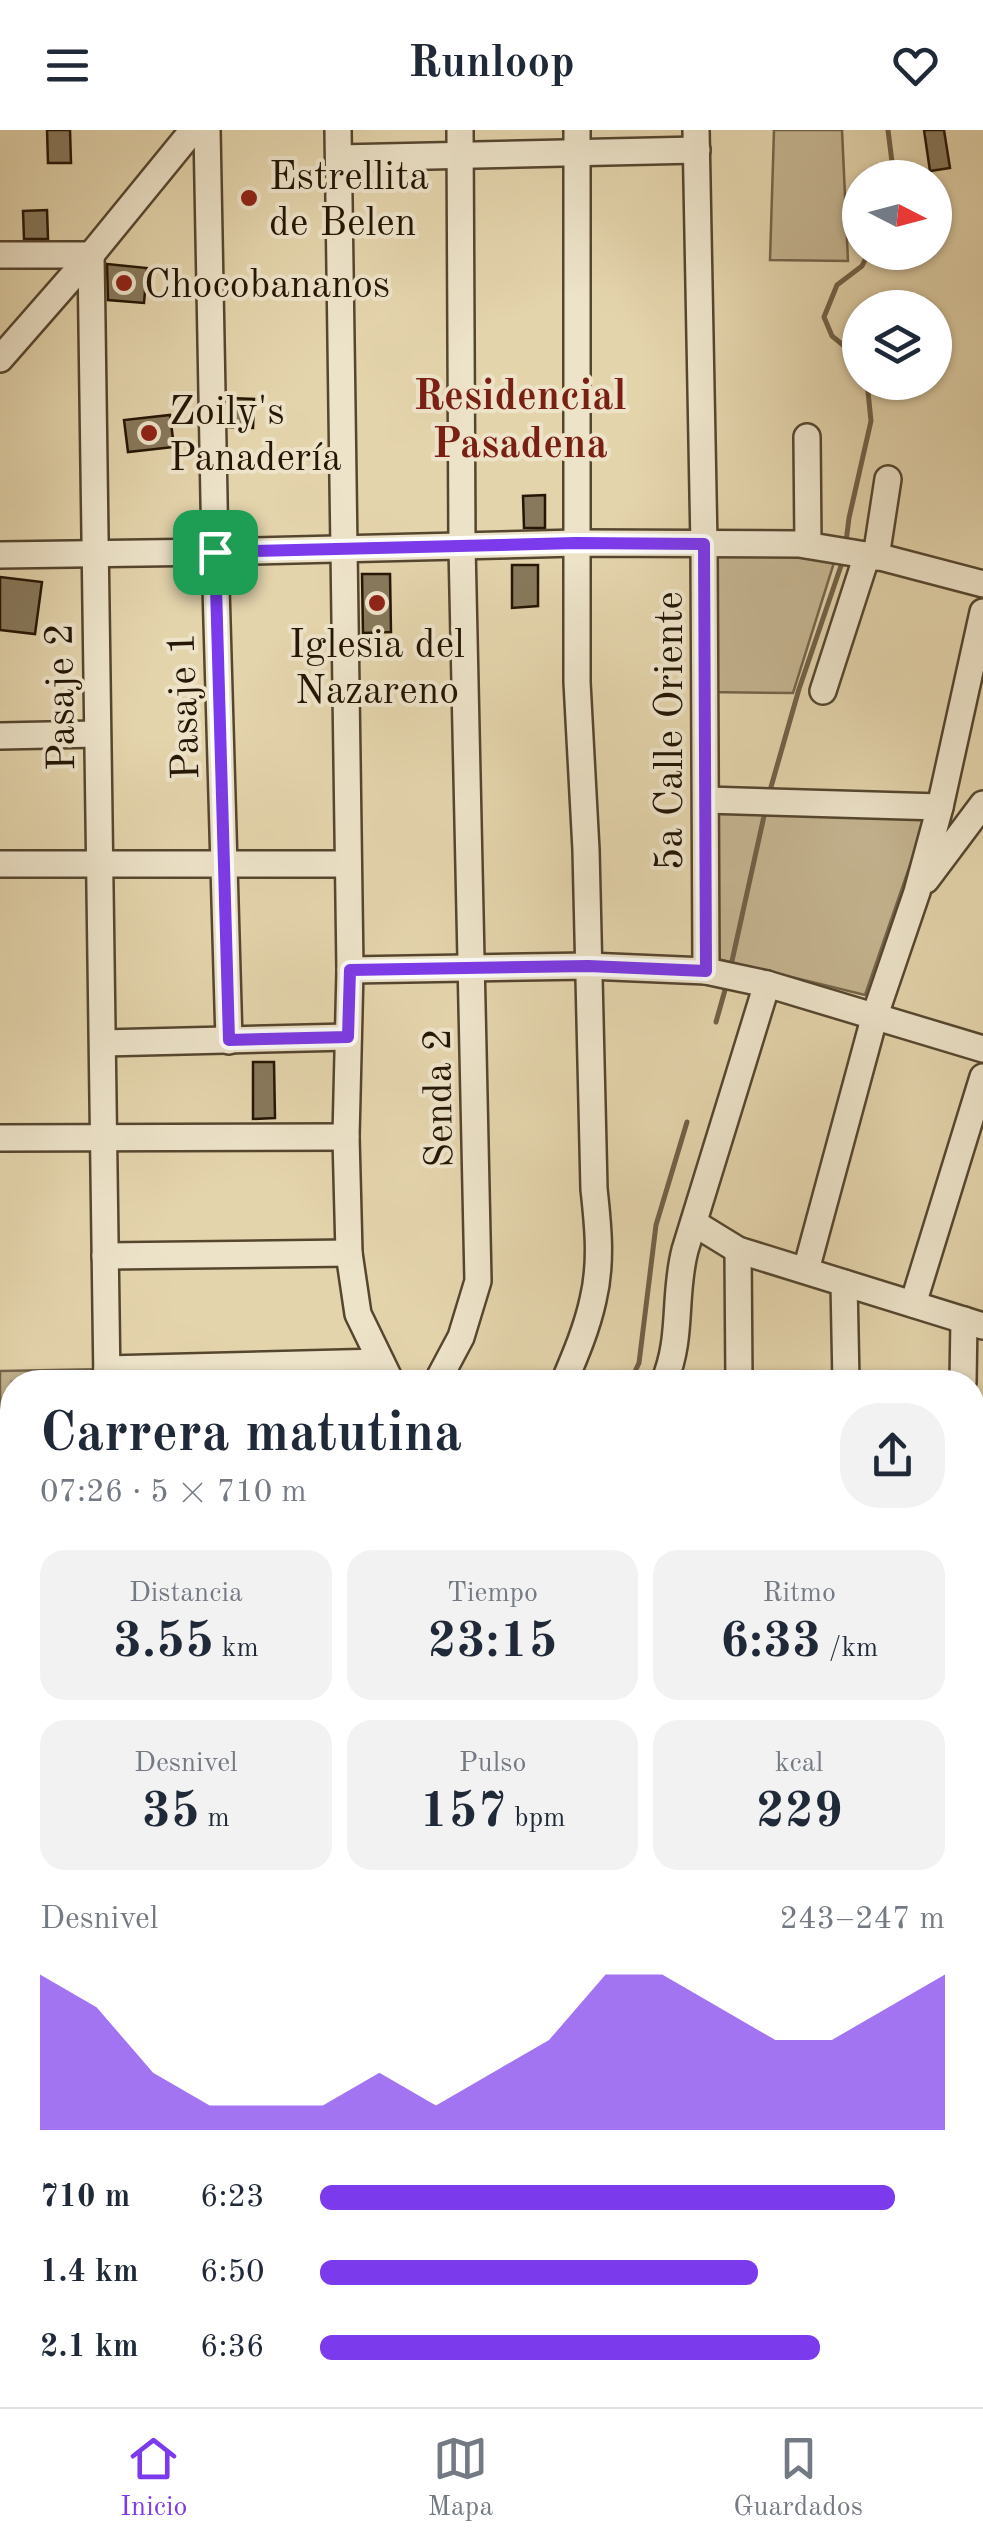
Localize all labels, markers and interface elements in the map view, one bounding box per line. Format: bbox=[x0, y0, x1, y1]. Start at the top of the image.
icon: menu bbox=[40, 38, 95, 93]
icon: heart bbox=[888, 38, 943, 93]
text: Runloop bbox=[408, 42, 575, 87]
place label: Estrellita de Belen bbox=[269, 159, 429, 245]
north arrow bbox=[842, 160, 952, 270]
map controls bbox=[842, 160, 952, 400]
marker: Estrellita de Belen bbox=[238, 187, 260, 209]
place label: Chocobananos bbox=[144, 267, 390, 307]
marker: Chocobananos bbox=[113, 272, 135, 294]
button: layers bbox=[842, 290, 952, 400]
district label: Residencial Pasadena bbox=[413, 377, 627, 467]
place label: Zoily's Panadería bbox=[169, 394, 342, 480]
marker: Zoily's Panadería bbox=[138, 422, 160, 444]
pin bbox=[173, 510, 258, 595]
icon: arrive bbox=[188, 525, 243, 580]
street label: 5a Calle Oriente bbox=[652, 591, 692, 871]
marker: Iglesia del Nazareno bbox=[366, 592, 388, 614]
street label: Pasaje 2 bbox=[42, 623, 84, 771]
place label: Iglesia del Nazareno bbox=[289, 627, 465, 713]
street label: Pasaje 1 bbox=[163, 631, 209, 780]
street label: Senda 2 bbox=[420, 1028, 462, 1168]
button: share bbox=[840, 1403, 945, 1508]
text: Carrera matutina bbox=[40, 1408, 462, 1463]
text: 07:26 · 5 × 710 m bbox=[40, 1477, 307, 1509]
text: Distancia bbox=[129, 1580, 243, 1608]
text: Tiempo bbox=[447, 1580, 538, 1608]
text: Ritmo bbox=[762, 1580, 836, 1608]
text: 3.55 bbox=[113, 1618, 214, 1668]
text: 23:15 bbox=[427, 1618, 557, 1668]
text: 6:33 bbox=[720, 1618, 821, 1668]
text: km bbox=[214, 1635, 259, 1663]
text: /km bbox=[821, 1635, 878, 1663]
text: Desnivel bbox=[134, 1750, 238, 1778]
text: Pulso bbox=[459, 1750, 526, 1778]
text: kcal bbox=[775, 1750, 823, 1778]
text: 35 bbox=[142, 1788, 200, 1838]
text: 157 bbox=[420, 1788, 507, 1838]
text: 229 bbox=[756, 1788, 843, 1838]
text: m bbox=[200, 1805, 230, 1833]
text: bpm bbox=[507, 1805, 565, 1833]
text: Desnivel bbox=[40, 1904, 158, 1936]
text: 243–247 m bbox=[779, 1904, 945, 1936]
text: 710 m bbox=[40, 2182, 130, 2214]
text: 6:23 bbox=[200, 2182, 265, 2214]
text: 1.4 km bbox=[40, 2257, 139, 2289]
text: 6:50 bbox=[200, 2257, 265, 2289]
text: 2.1 km bbox=[40, 2332, 139, 2364]
text: 6:36 bbox=[200, 2332, 265, 2364]
tab: Inicio bbox=[120, 2431, 187, 2526]
tab: Mapa bbox=[428, 2431, 493, 2526]
tab: Guardados bbox=[733, 2431, 863, 2526]

